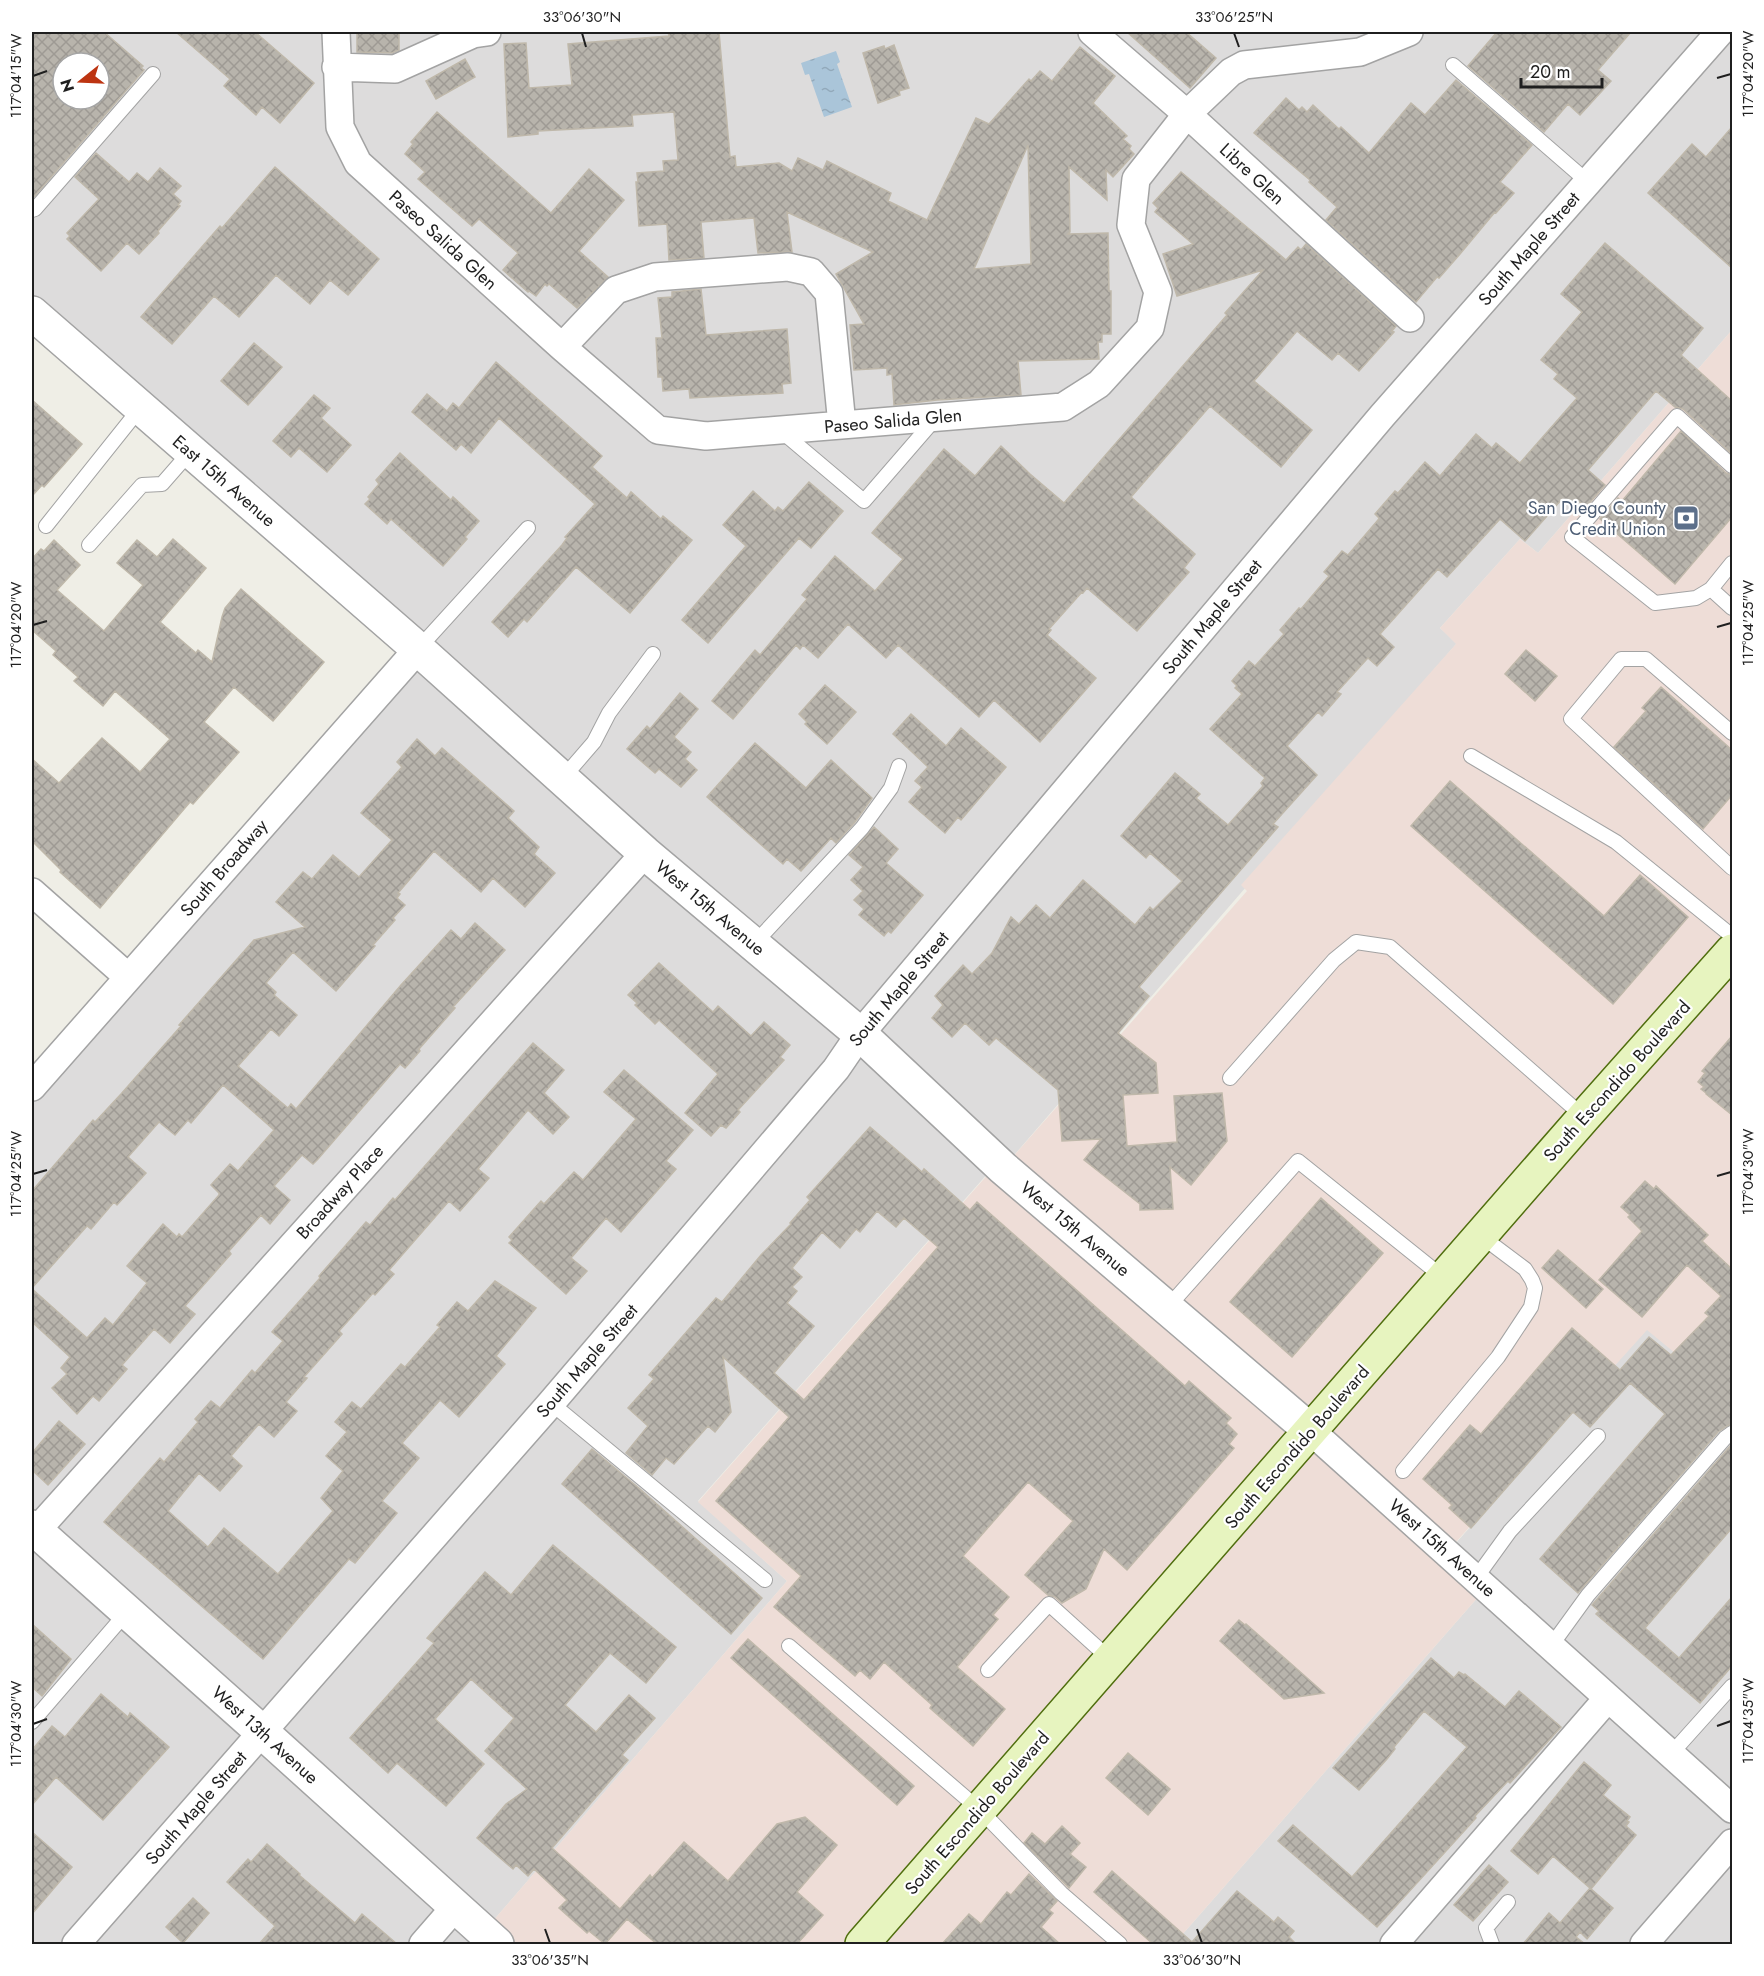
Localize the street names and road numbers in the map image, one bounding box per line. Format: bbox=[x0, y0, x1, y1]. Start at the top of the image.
street label: Libre Glen bbox=[1214, 137, 1290, 211]
street label: Paseo Salida Glen bbox=[383, 184, 503, 296]
street label: South Maple Street bbox=[1472, 186, 1586, 312]
street label: Paseo Salida Glen bbox=[823, 402, 963, 440]
street label: East 15th Avenue bbox=[167, 429, 281, 533]
street label: South Maple Street bbox=[1156, 553, 1269, 680]
street label: South Broadway bbox=[174, 813, 274, 922]
street label: West 15th Avenue bbox=[650, 854, 770, 962]
street label: South Maple Street bbox=[843, 925, 956, 1052]
street label: South Escondido Boulevard bbox=[1537, 995, 1697, 1167]
street label: Broadway Place bbox=[290, 1139, 390, 1245]
street label: West 15th Avenue bbox=[1015, 1175, 1135, 1283]
street label: South Maple Street bbox=[530, 1298, 644, 1424]
street label: South Escondido Boulevard bbox=[1219, 1360, 1375, 1534]
street label: West 15th Avenue bbox=[1383, 1493, 1501, 1603]
street label: West 13th Avenue bbox=[206, 1680, 324, 1790]
street label: South Escondido Boulevard bbox=[899, 1726, 1055, 1900]
street label: South Maple Street bbox=[139, 1745, 253, 1871]

